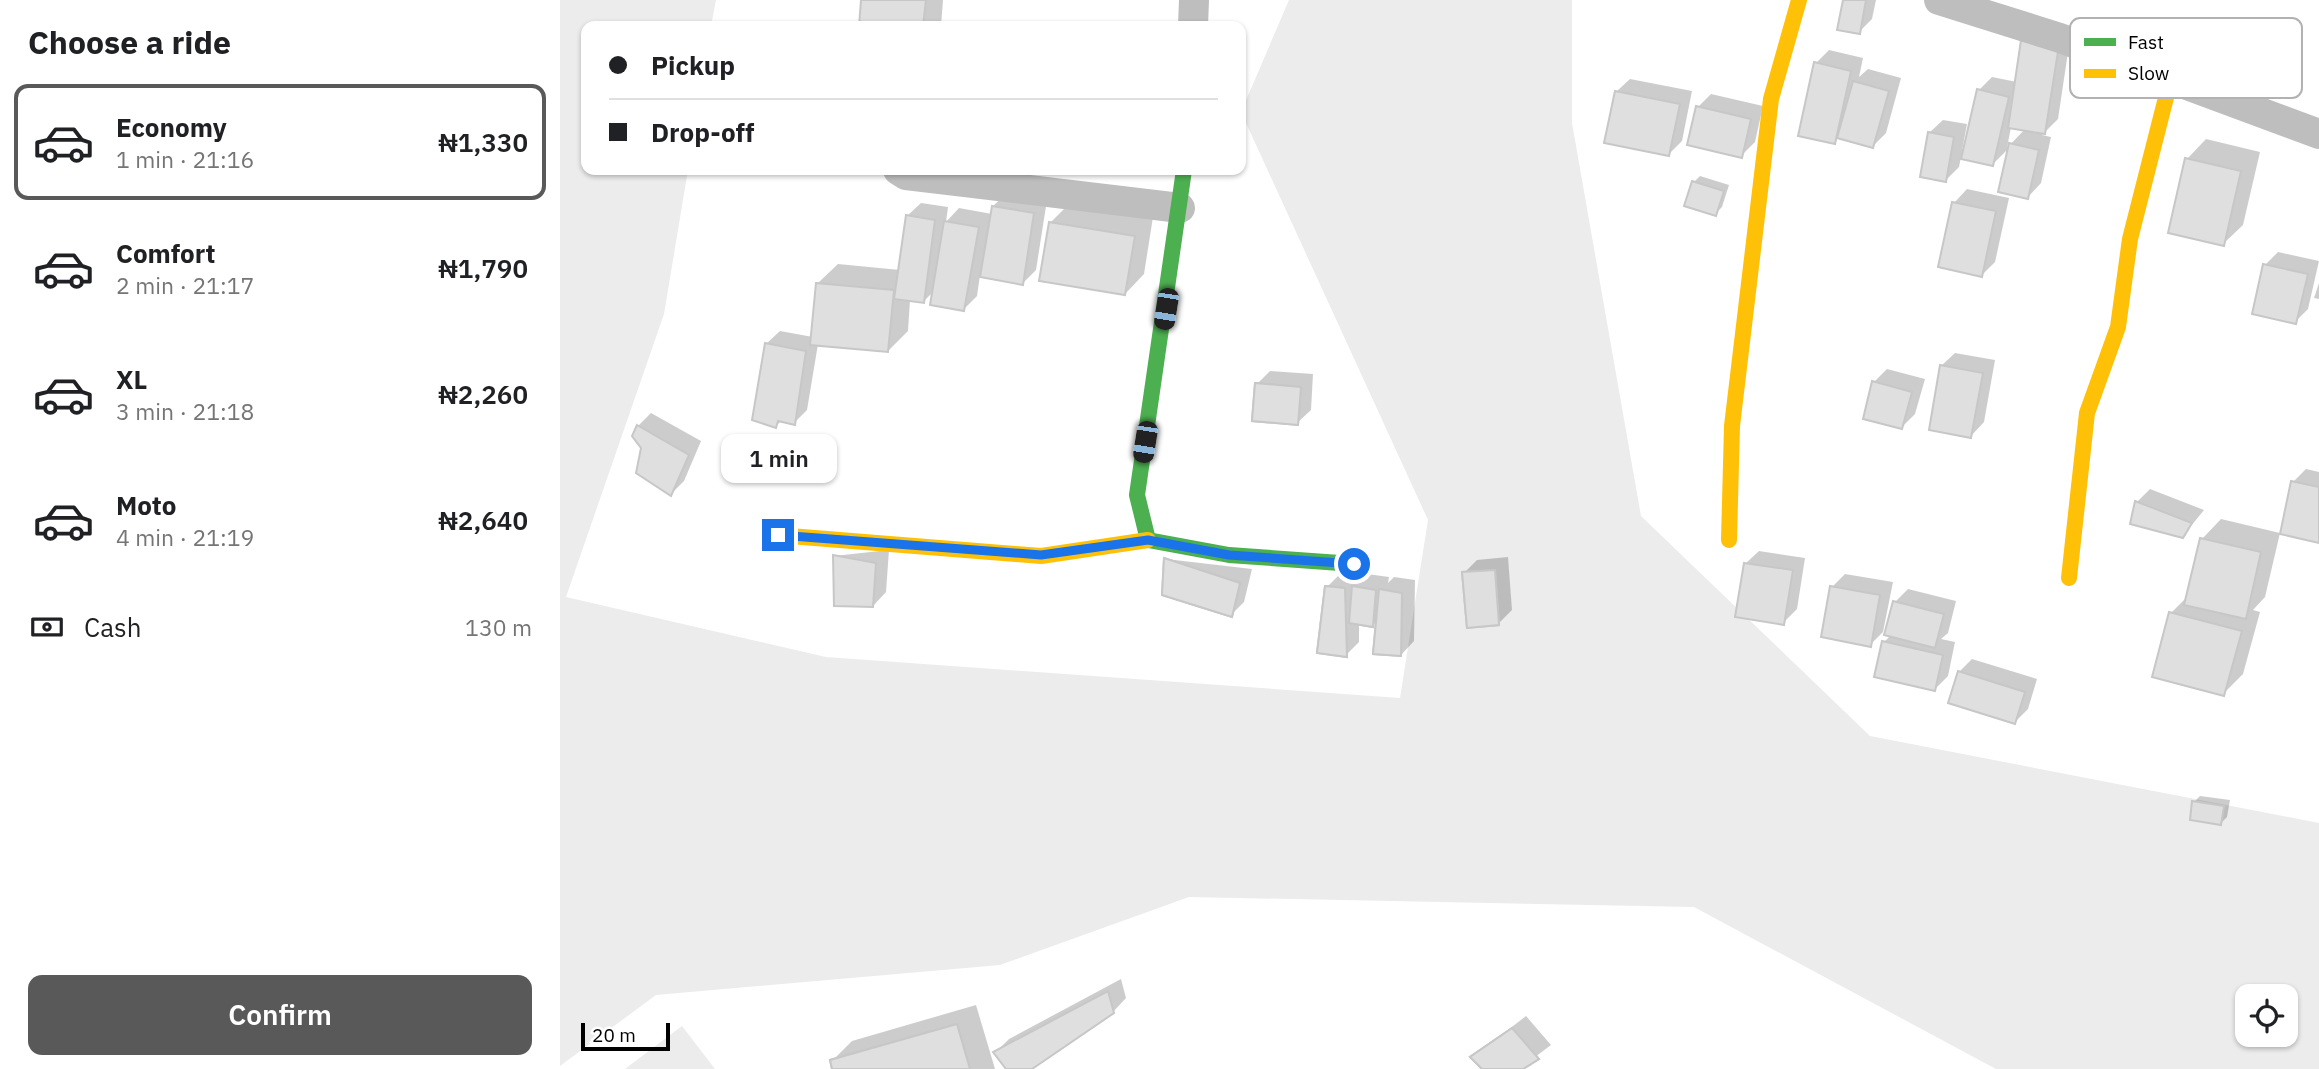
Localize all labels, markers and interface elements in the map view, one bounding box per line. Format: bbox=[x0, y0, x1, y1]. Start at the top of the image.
legend bbox=[2070, 18, 2302, 98]
text: Choose a ride bbox=[28, 21, 231, 63]
text: Fast bbox=[2128, 30, 2164, 54]
text: Pickup bbox=[651, 48, 735, 82]
text: Slow bbox=[2128, 61, 2169, 85]
text: Economy bbox=[116, 110, 227, 144]
icon: car bbox=[32, 111, 95, 174]
text: Drop-off bbox=[651, 115, 754, 149]
text: ₦1,330 bbox=[438, 125, 528, 159]
text: 1 min · 21:16 bbox=[116, 144, 254, 174]
text: Comfort bbox=[116, 236, 215, 270]
icon: car bbox=[32, 237, 95, 300]
text: ₦1,790 bbox=[438, 251, 528, 285]
text: 2 min · 21:17 bbox=[116, 270, 254, 300]
car bbox=[1153, 287, 1180, 331]
text: XL bbox=[116, 362, 147, 396]
icon: car bbox=[32, 363, 95, 426]
text: ₦2,260 bbox=[438, 377, 528, 411]
text: 3 min · 21:18 bbox=[116, 396, 254, 426]
car bbox=[1132, 420, 1159, 464]
callout: 1 min bbox=[720, 434, 836, 482]
text: 1 min bbox=[749, 443, 809, 473]
text: Moto bbox=[116, 488, 176, 522]
icon: car bbox=[32, 489, 95, 552]
text: ₦2,640 bbox=[438, 503, 528, 537]
route end bbox=[762, 519, 794, 551]
text: 4 min · 21:19 bbox=[116, 522, 254, 552]
route start bbox=[1338, 548, 1370, 580]
icon: cash bbox=[28, 608, 66, 646]
text: Cash bbox=[84, 610, 141, 644]
text: 130 m bbox=[465, 612, 532, 642]
button: Confirm bbox=[28, 975, 532, 1055]
map controls bbox=[2235, 984, 2298, 1047]
button: locate bbox=[2235, 984, 2298, 1047]
scale bar bbox=[581, 1020, 670, 1052]
text: 20 m bbox=[592, 1023, 636, 1047]

